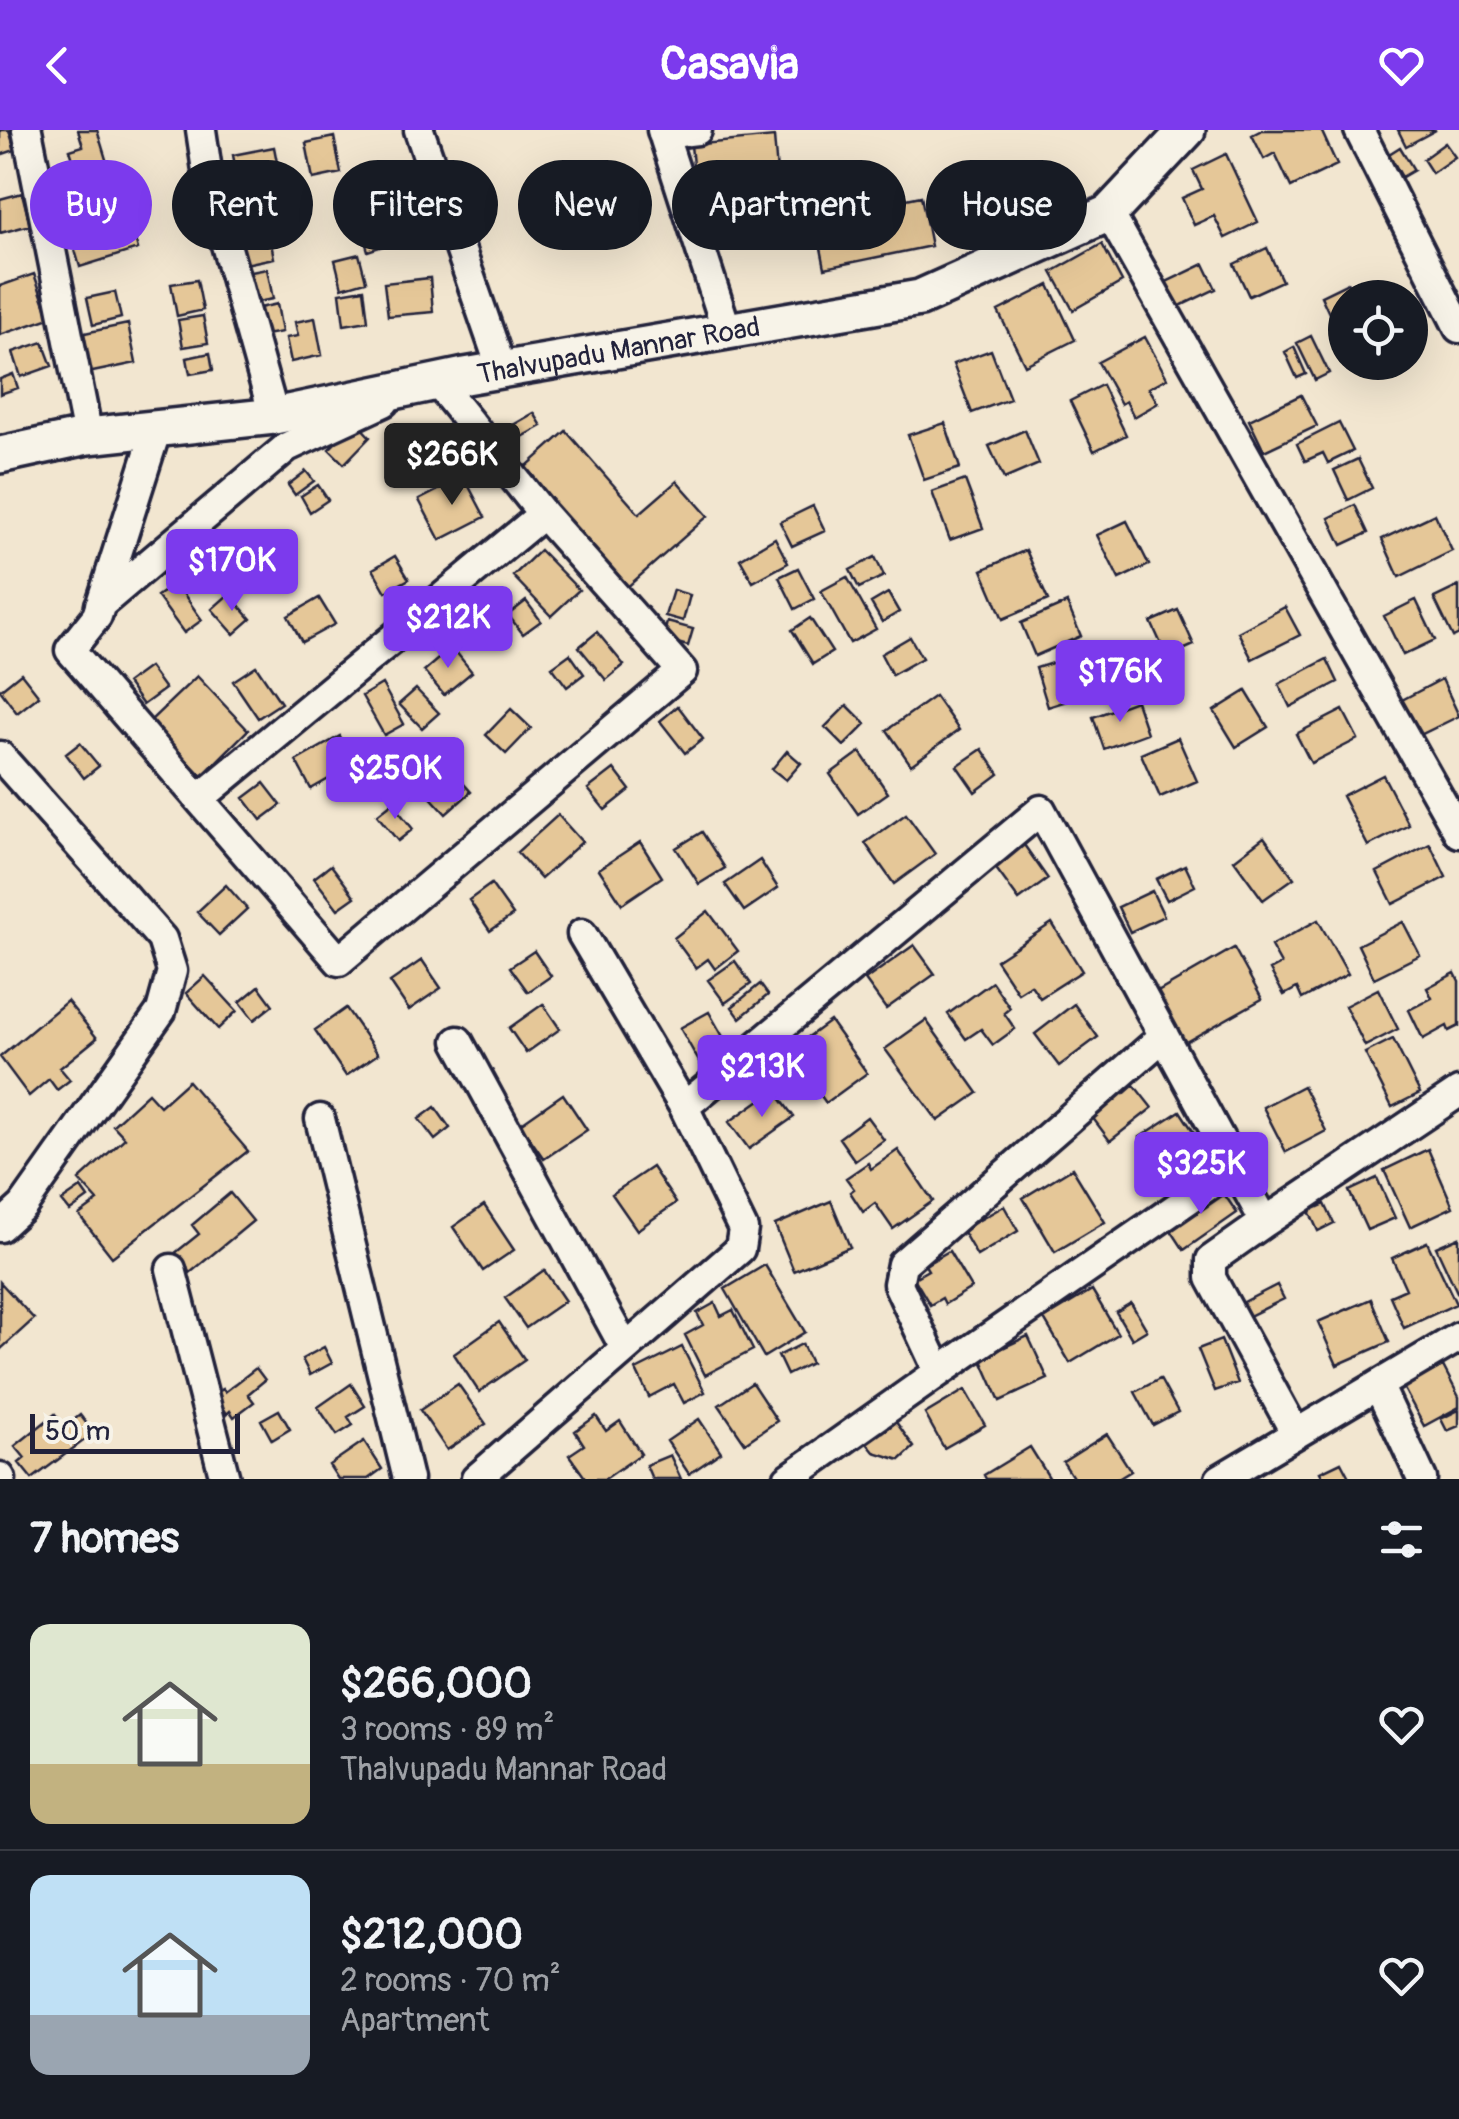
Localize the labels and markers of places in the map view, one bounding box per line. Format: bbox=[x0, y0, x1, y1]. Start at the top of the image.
pin: $266K bbox=[382, 423, 522, 508]
pin: $170K bbox=[162, 529, 302, 614]
pin: $212K bbox=[378, 586, 518, 671]
pin: $176K bbox=[1050, 640, 1190, 725]
pin: $250K bbox=[325, 737, 465, 822]
pin: $213K bbox=[692, 1035, 832, 1120]
pin: $325K bbox=[1131, 1132, 1271, 1217]

